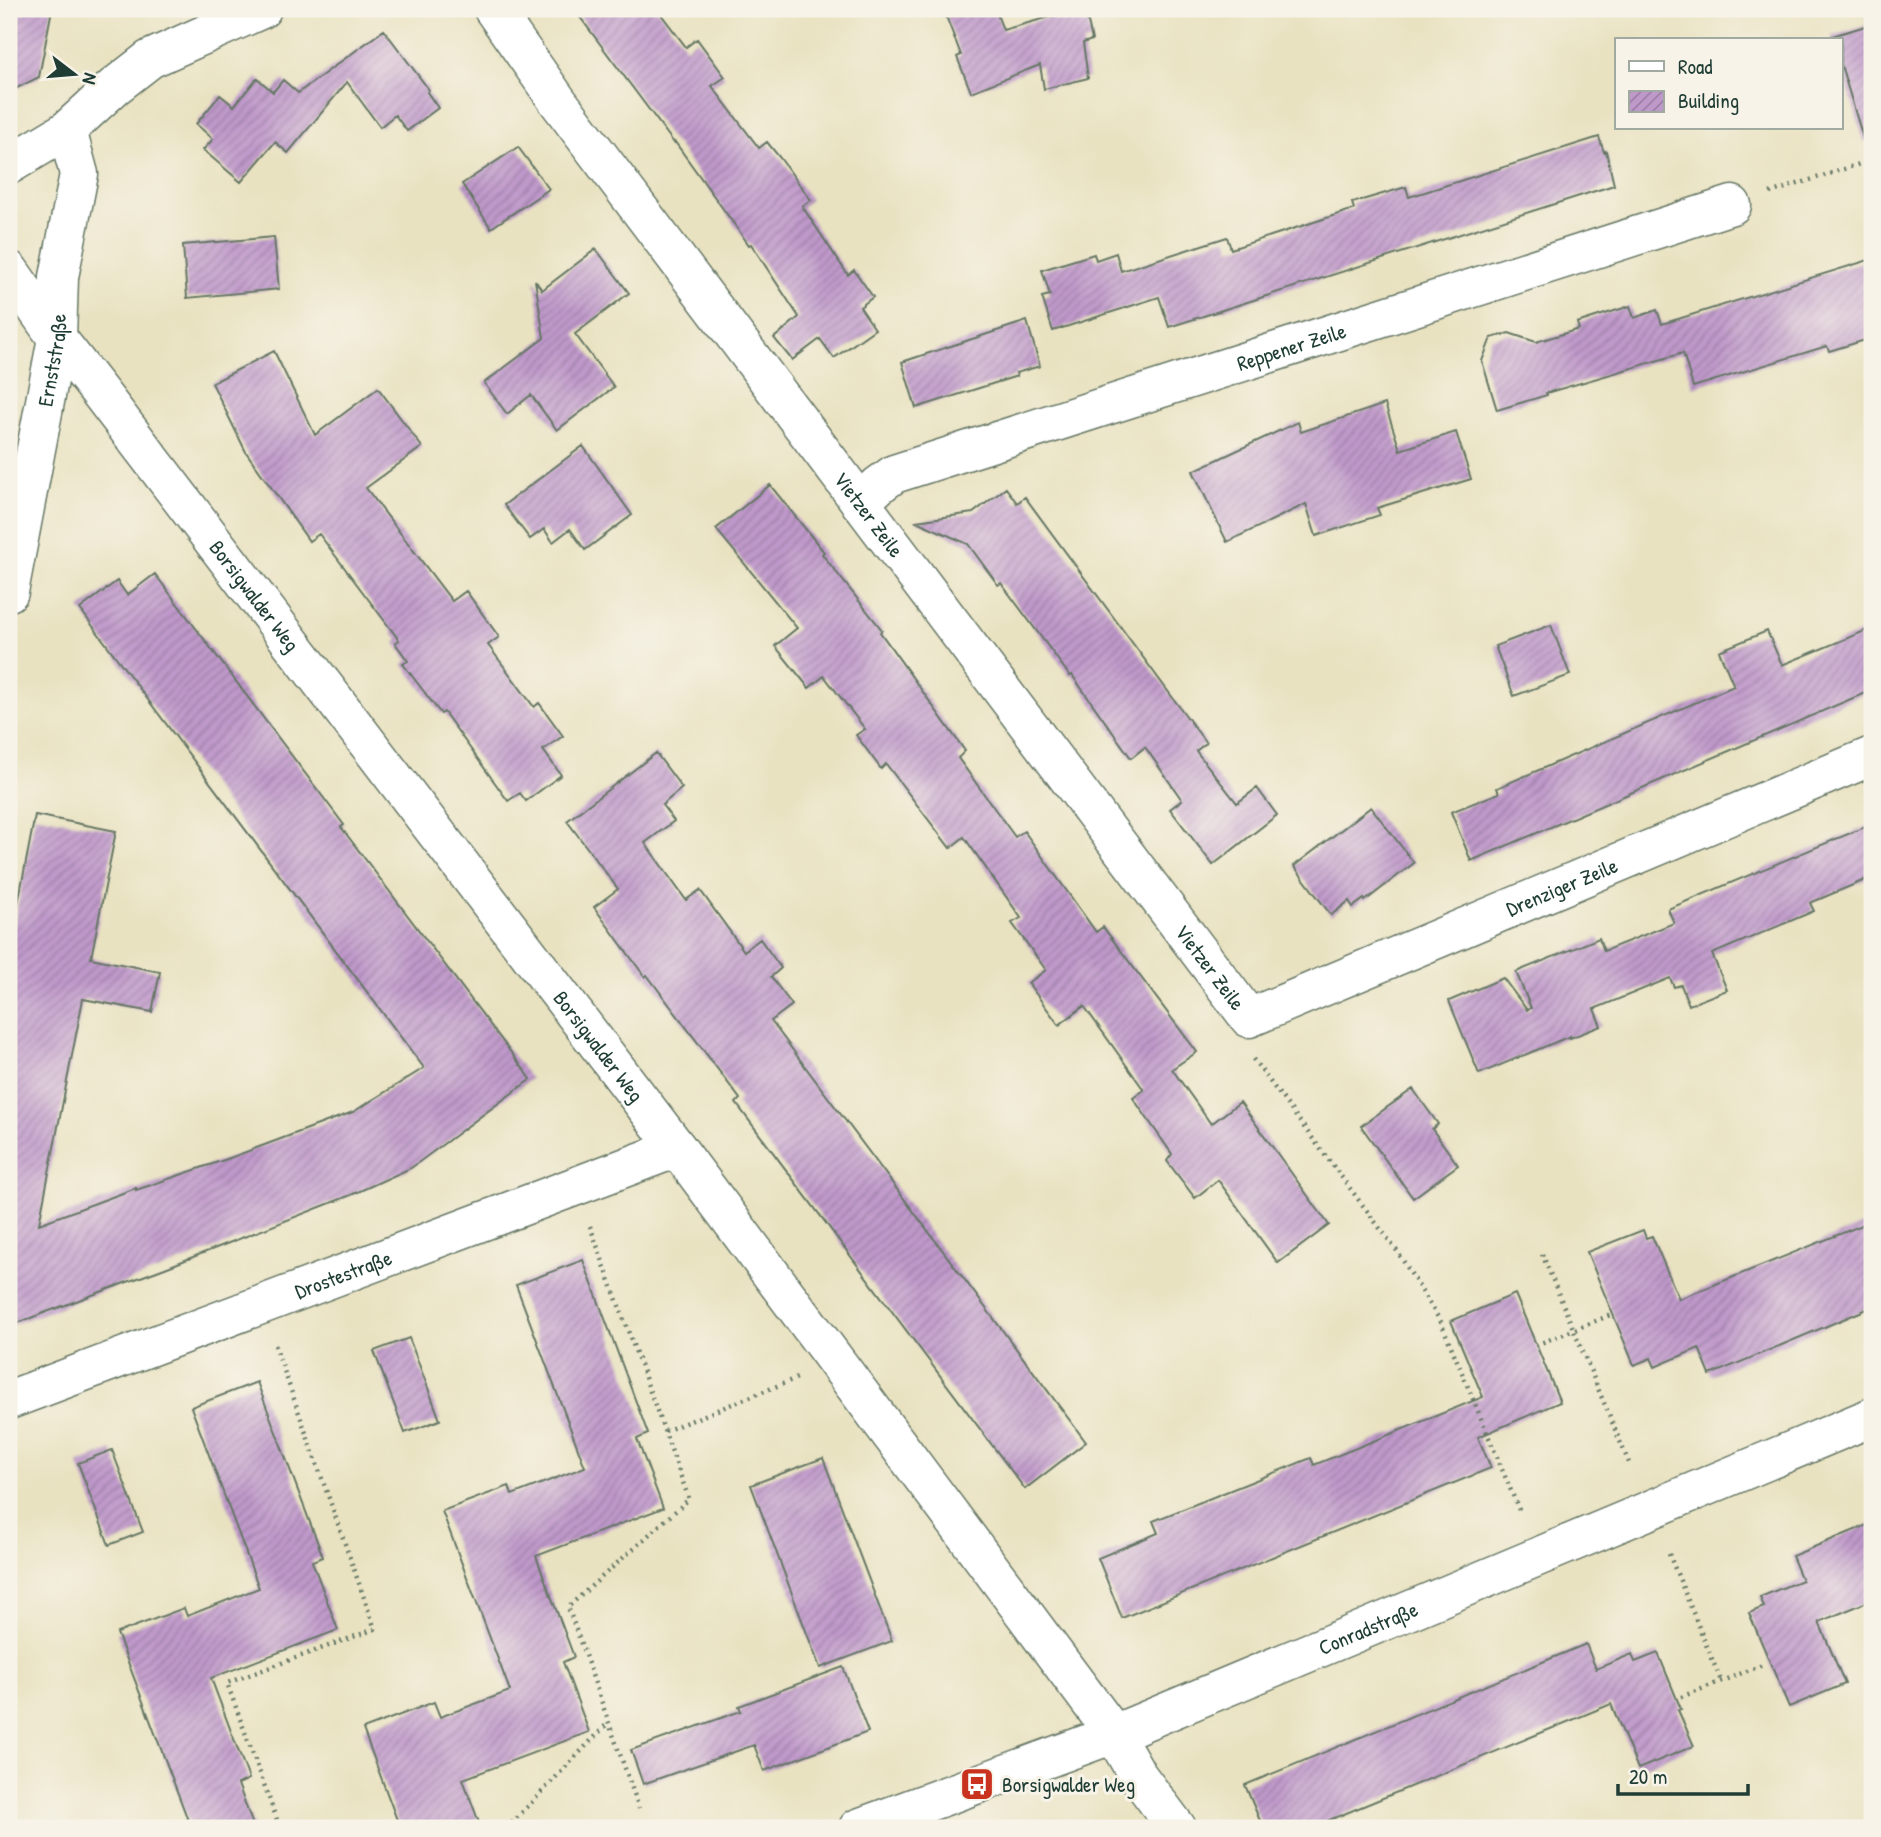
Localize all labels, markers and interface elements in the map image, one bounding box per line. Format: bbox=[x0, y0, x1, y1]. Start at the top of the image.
north arrow bbox=[38, 38, 108, 108]
legend bbox=[1615, 38, 1842, 130]
text: Road bbox=[1678, 52, 1712, 81]
text: N bbox=[76, 70, 104, 87]
text: Building bbox=[1678, 86, 1739, 115]
street label: Ernststraße bbox=[30, 313, 72, 409]
street label: Reppener Zeile bbox=[1233, 315, 1349, 378]
street label: Vietzer Zeile bbox=[828, 466, 911, 563]
street label: Borsigwalder Weg bbox=[203, 534, 307, 657]
street label: Drenziger Zeile bbox=[1502, 850, 1622, 923]
street label: Vietzer Zeile bbox=[1169, 918, 1252, 1016]
street label: Borsigwalder Weg bbox=[547, 984, 651, 1108]
street label: Drostestraße bbox=[290, 1243, 396, 1305]
street label: Conradstraße bbox=[1314, 1594, 1422, 1661]
scale bar bbox=[1618, 1753, 1748, 1797]
text: 20 m bbox=[1629, 1762, 1667, 1791]
bus stop icon: Borsigwalder Weg bbox=[958, 1765, 996, 1803]
place label: Borsigwalder Weg bbox=[1002, 1770, 1135, 1799]

